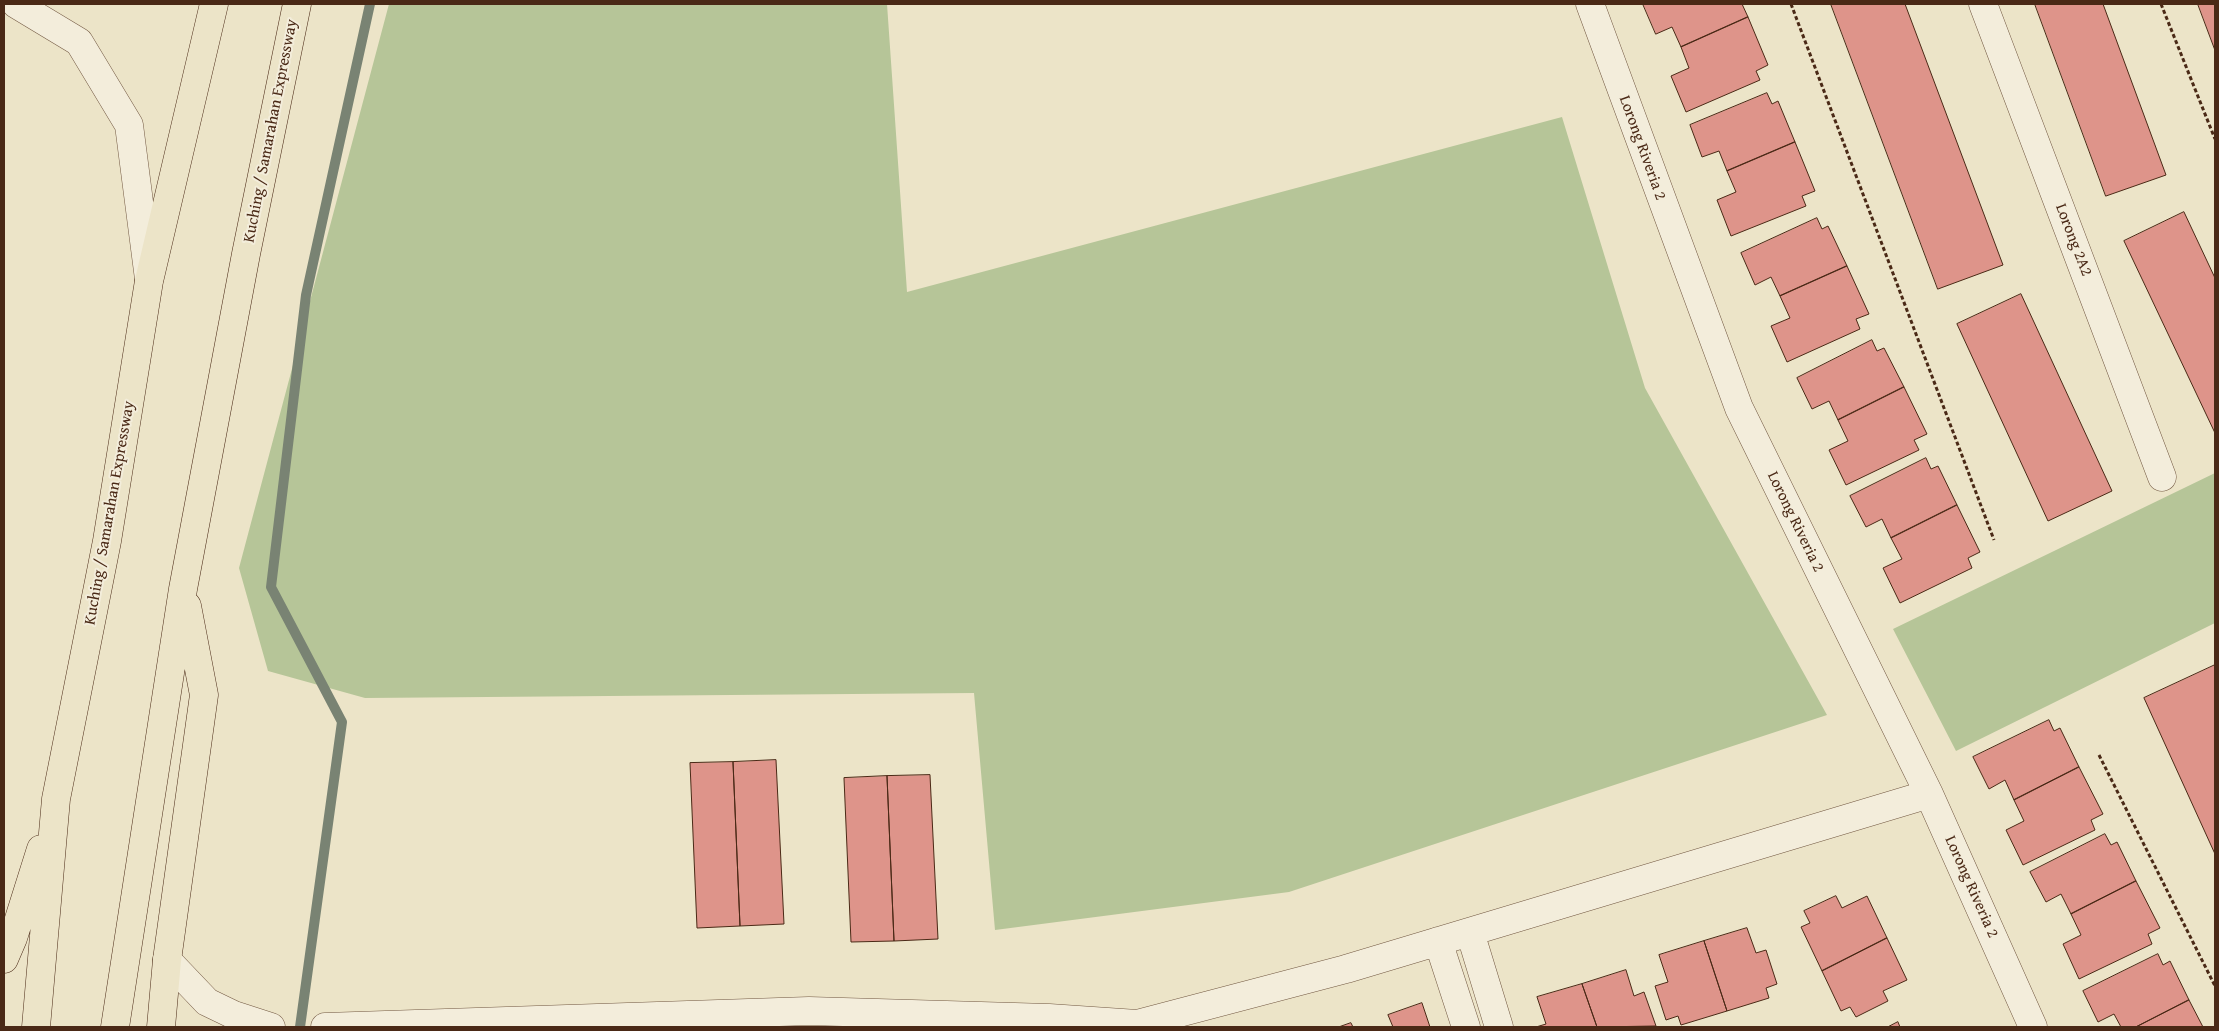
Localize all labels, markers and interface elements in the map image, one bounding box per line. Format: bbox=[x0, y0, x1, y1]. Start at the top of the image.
street label: Kuching / Samarahan Expressway bbox=[240, 18, 302, 244]
street label: Lorong Riveria 2 bbox=[1614, 93, 1670, 203]
street label: Lorong 2A2 bbox=[2050, 201, 2096, 279]
street label: Kuching / Samarahan Expressway bbox=[81, 399, 139, 627]
street label: Lorong Riveria 2 bbox=[1762, 469, 1828, 575]
street label: Lorong Riveria 2 bbox=[1940, 833, 2002, 941]

